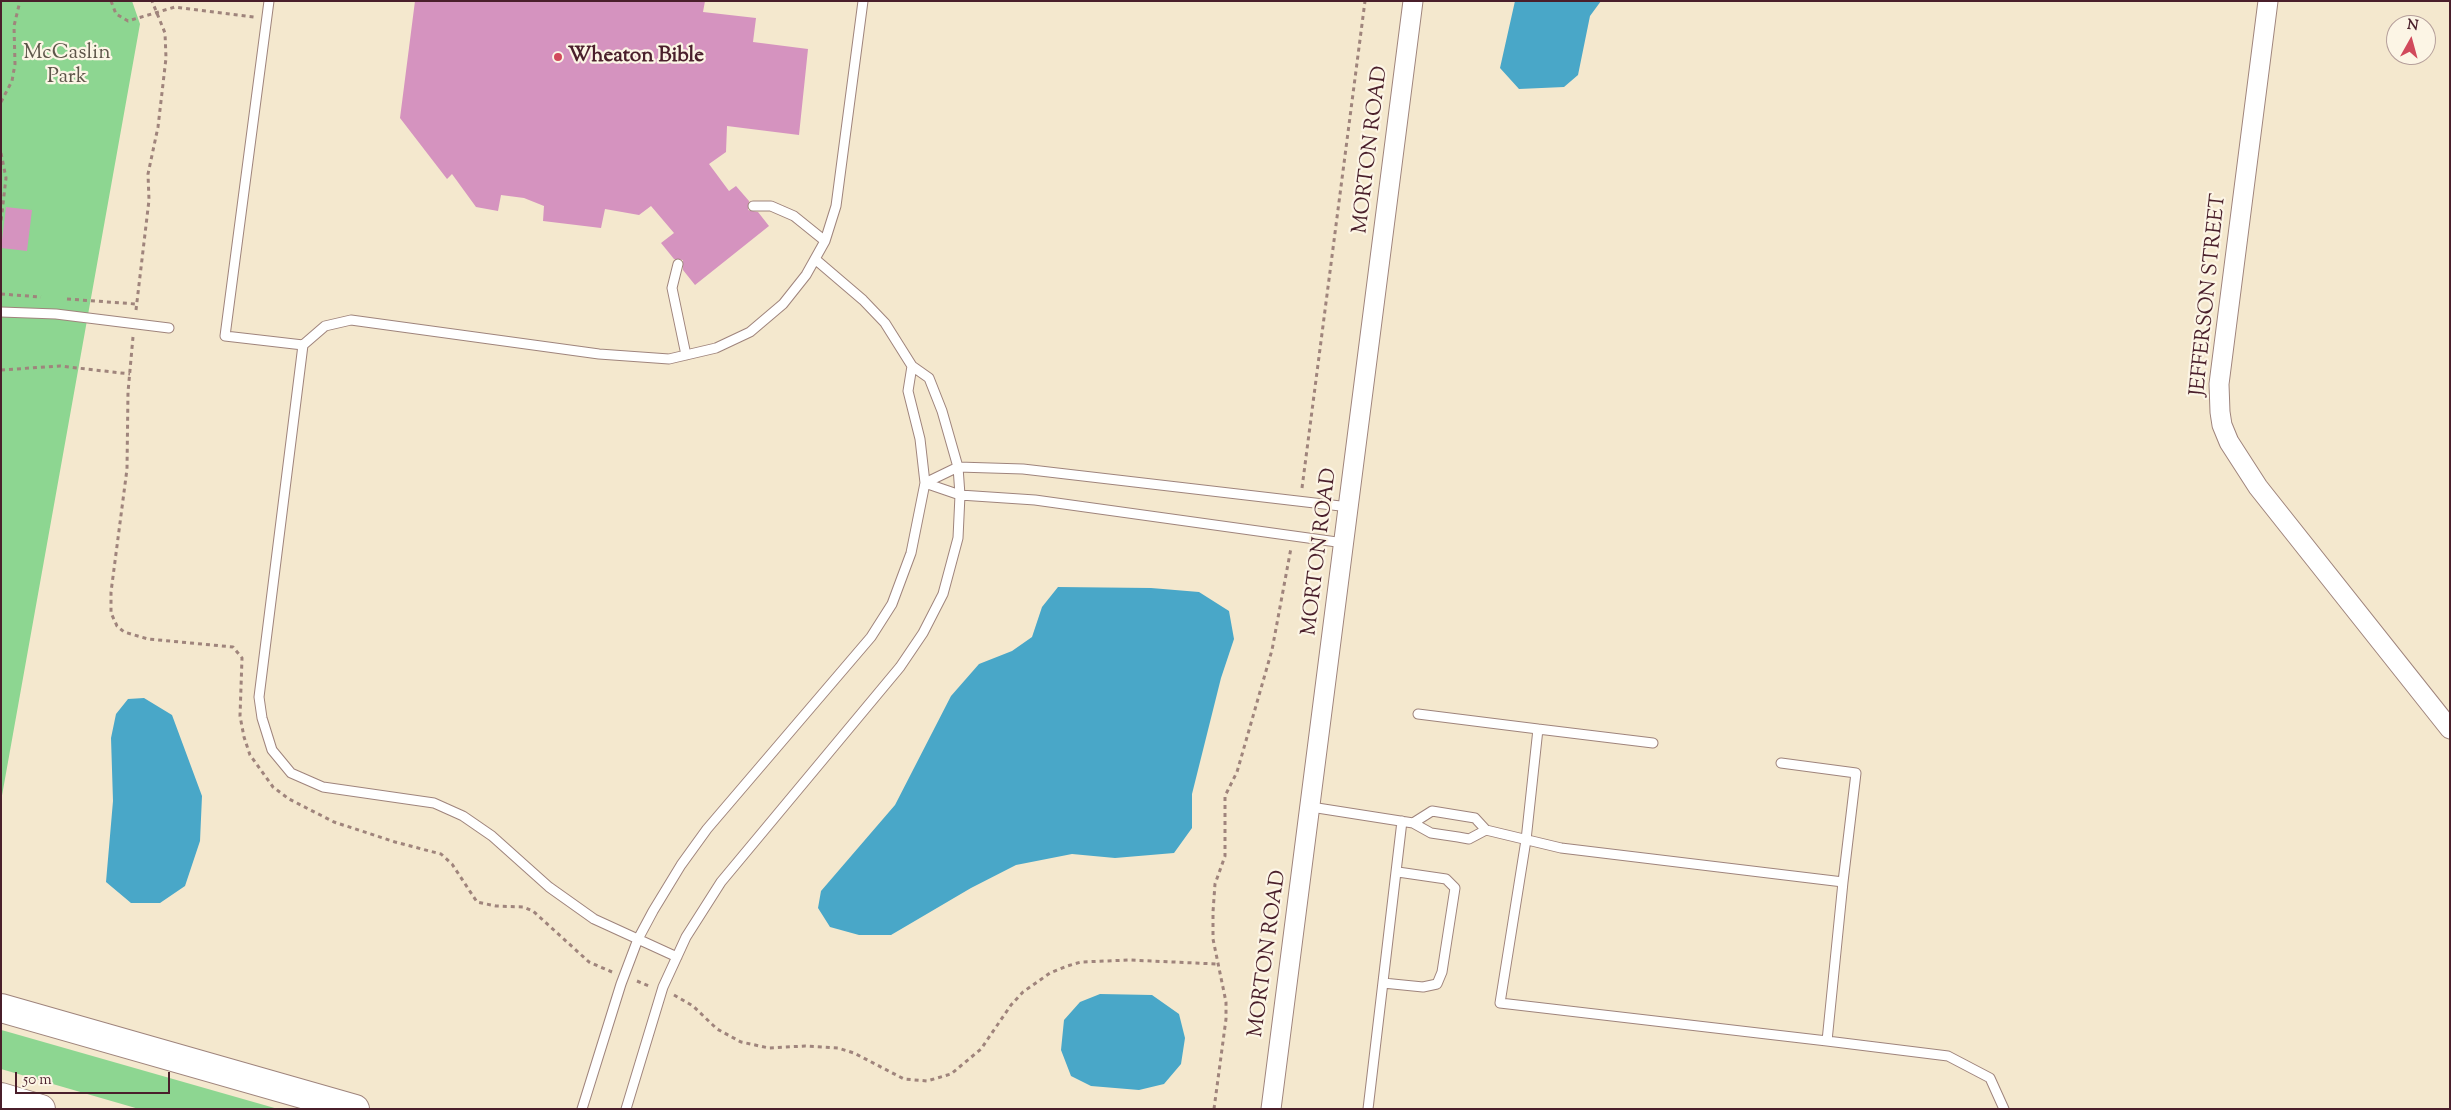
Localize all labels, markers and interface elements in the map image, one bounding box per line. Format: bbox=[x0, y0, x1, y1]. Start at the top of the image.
north arrow bbox=[2386, 15, 2436, 65]
text: N bbox=[2406, 15, 2419, 37]
park label: McCaslin Park bbox=[23, 41, 111, 91]
place label: Wheaton Bible bbox=[568, 44, 704, 70]
marker: Wheaton Bible bbox=[552, 51, 564, 63]
street label: MORTON ROAD bbox=[1349, 65, 1395, 235]
street label: JEFFERSON STREET bbox=[2187, 193, 2233, 397]
street label: MORTON ROAD bbox=[1298, 467, 1344, 637]
street label: MORTON ROAD bbox=[1245, 869, 1293, 1039]
scale bar bbox=[18, 1062, 172, 1094]
text: 50 m bbox=[23, 1070, 52, 1091]

